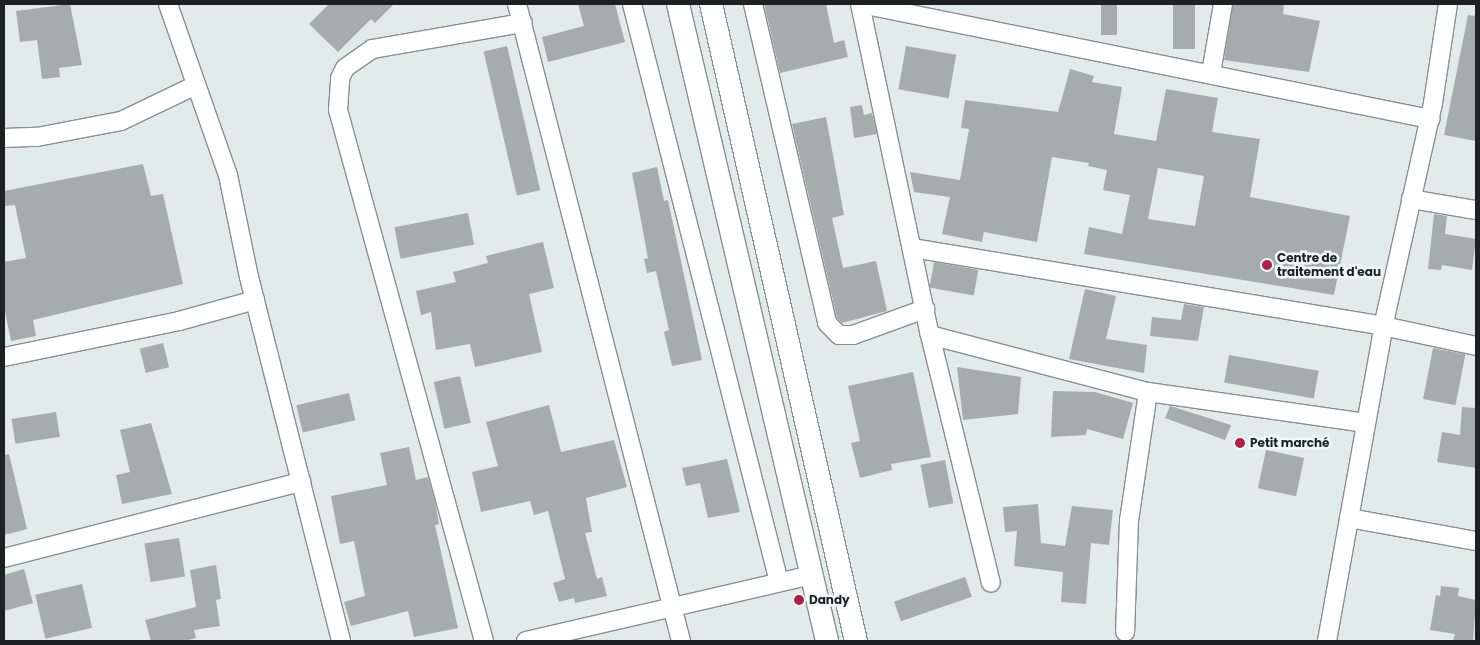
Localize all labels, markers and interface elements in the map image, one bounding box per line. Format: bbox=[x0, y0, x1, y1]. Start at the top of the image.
place label: Centre de traitement d'eau bbox=[1277, 251, 1381, 279]
marker: Centre de traitement d'eau bbox=[1261, 259, 1273, 271]
place label: Petit marché bbox=[1250, 436, 1329, 450]
marker: Petit marché bbox=[1234, 437, 1246, 449]
place label: Dandy bbox=[809, 593, 850, 607]
marker: Dandy bbox=[793, 594, 805, 606]

